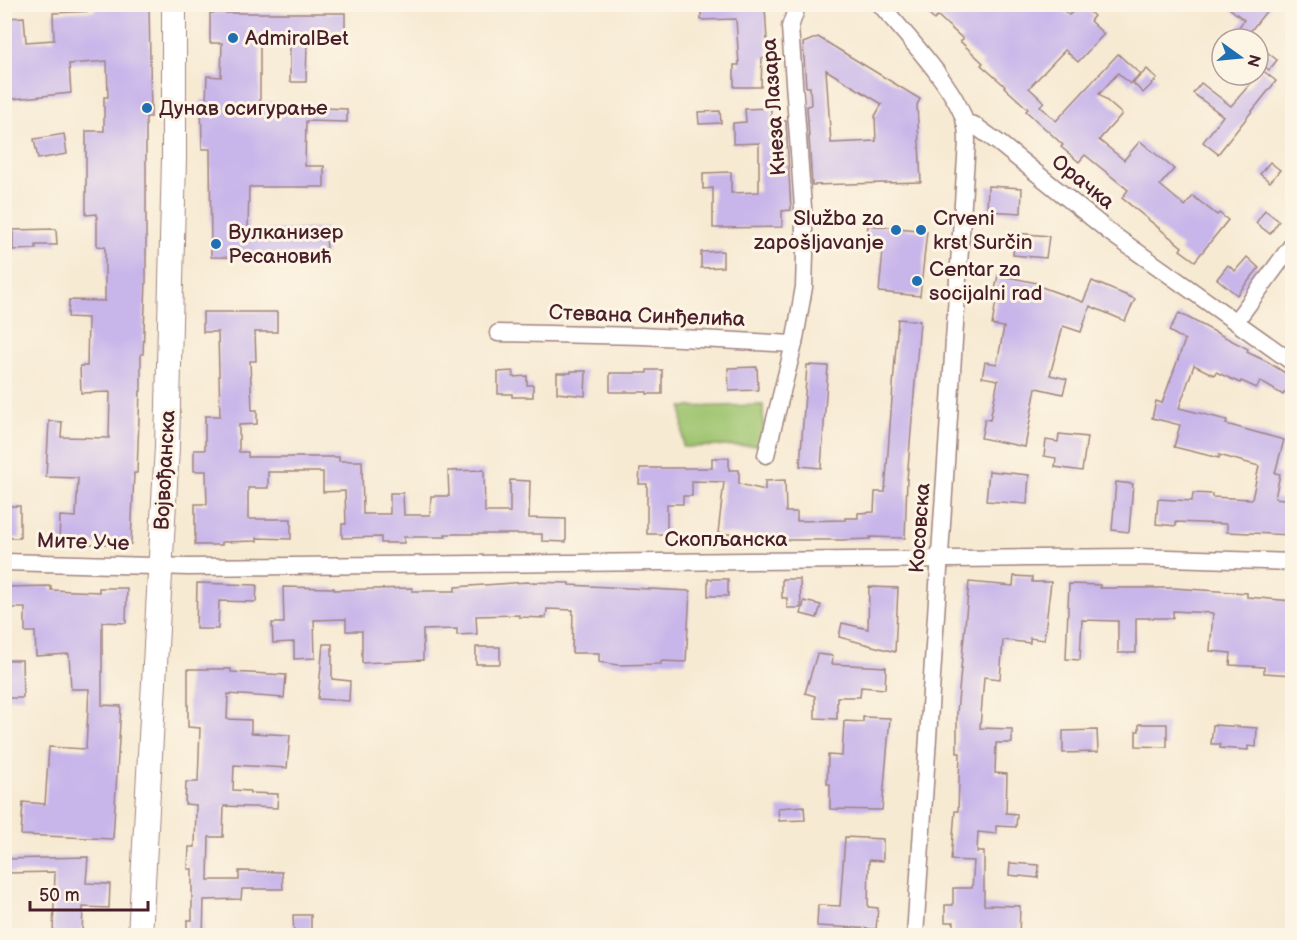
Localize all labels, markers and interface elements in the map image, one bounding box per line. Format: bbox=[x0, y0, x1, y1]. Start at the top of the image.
place label: AdmiralBet bbox=[245, 26, 349, 51]
north arrow bbox=[1210, 27, 1270, 87]
marker: AdmiralBet bbox=[226, 31, 240, 45]
street label: Кнеза Лазара bbox=[757, 37, 791, 177]
text: N bbox=[1242, 52, 1264, 69]
place label: Дунав осигурање bbox=[159, 96, 328, 121]
marker: Дунав осигурање bbox=[140, 101, 154, 115]
street label: Орачка bbox=[1047, 149, 1120, 215]
place label: Služba za zapošljavanje bbox=[754, 206, 884, 255]
place label: Crveni krst Surčin bbox=[933, 206, 1033, 255]
place label: Вулканизер Ресановић bbox=[228, 220, 344, 269]
marker: Služba za zapošljavanje bbox=[889, 223, 903, 237]
marker: Crveni krst Surčin bbox=[914, 223, 928, 237]
marker: Вулканизер Ресановић bbox=[209, 237, 223, 251]
place label: Centar za socijalni rad bbox=[929, 257, 1042, 306]
marker: Centar za socijalni rad bbox=[910, 274, 924, 288]
street label: Стевана Синђелића bbox=[548, 300, 746, 332]
street label: Војвођанска bbox=[149, 409, 181, 531]
street label: Косовска bbox=[904, 482, 936, 574]
street label: Скопљанска bbox=[664, 527, 788, 552]
street label: Мите Уче bbox=[36, 528, 130, 556]
scale bar bbox=[30, 874, 148, 912]
text: 50 m bbox=[39, 885, 80, 906]

